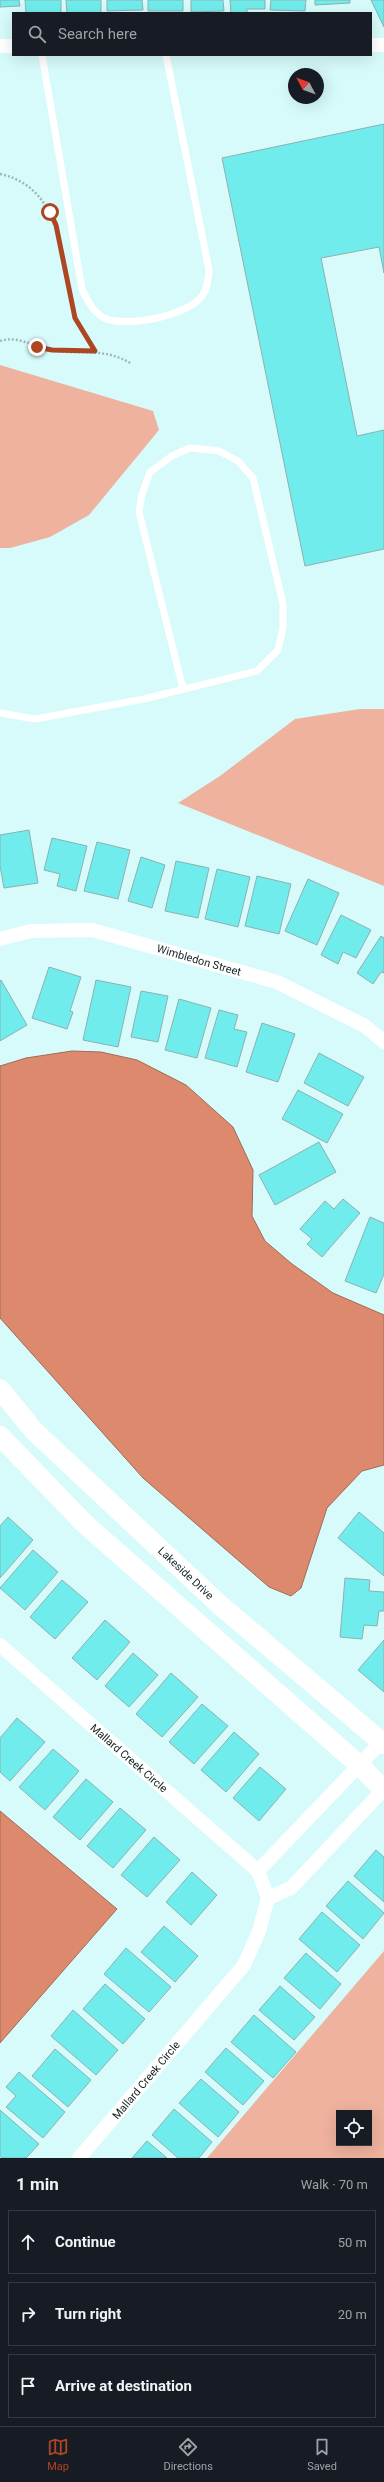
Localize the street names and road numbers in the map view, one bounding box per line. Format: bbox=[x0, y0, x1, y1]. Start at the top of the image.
street label: Wimbledon Street bbox=[155, 942, 243, 979]
street label: Lakeside Drive bbox=[155, 1544, 216, 1602]
street label: Mallard Creek Circle bbox=[87, 1721, 170, 1796]
street label: Mallard Creek Circle bbox=[110, 2038, 183, 2122]

